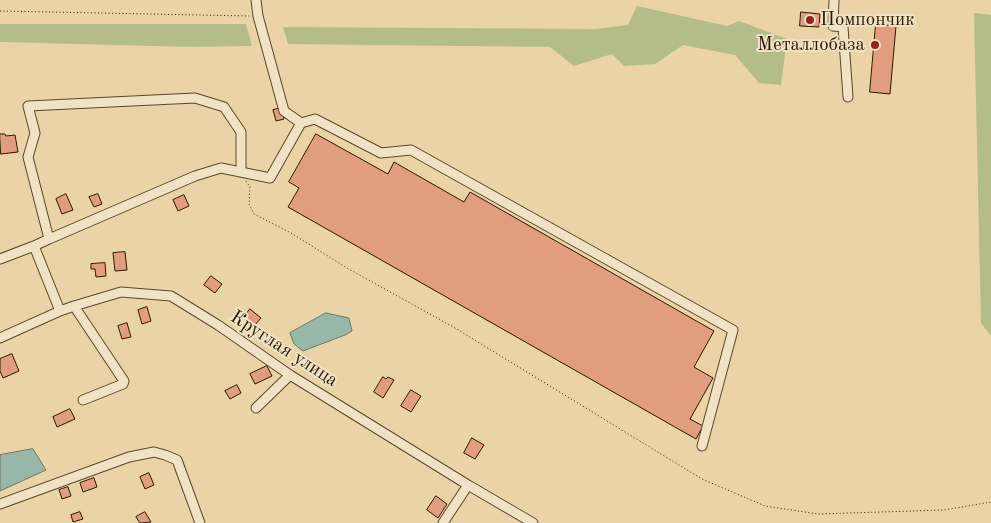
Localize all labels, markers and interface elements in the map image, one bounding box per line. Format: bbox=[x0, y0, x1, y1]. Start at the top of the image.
place label: Помпончик bbox=[820, 9, 915, 31]
marker: Помпончик bbox=[804, 14, 816, 26]
place label: Металлобаза bbox=[757, 34, 865, 56]
marker: Металлобаза bbox=[869, 39, 881, 51]
street label: Круглая улица bbox=[226, 306, 342, 392]

